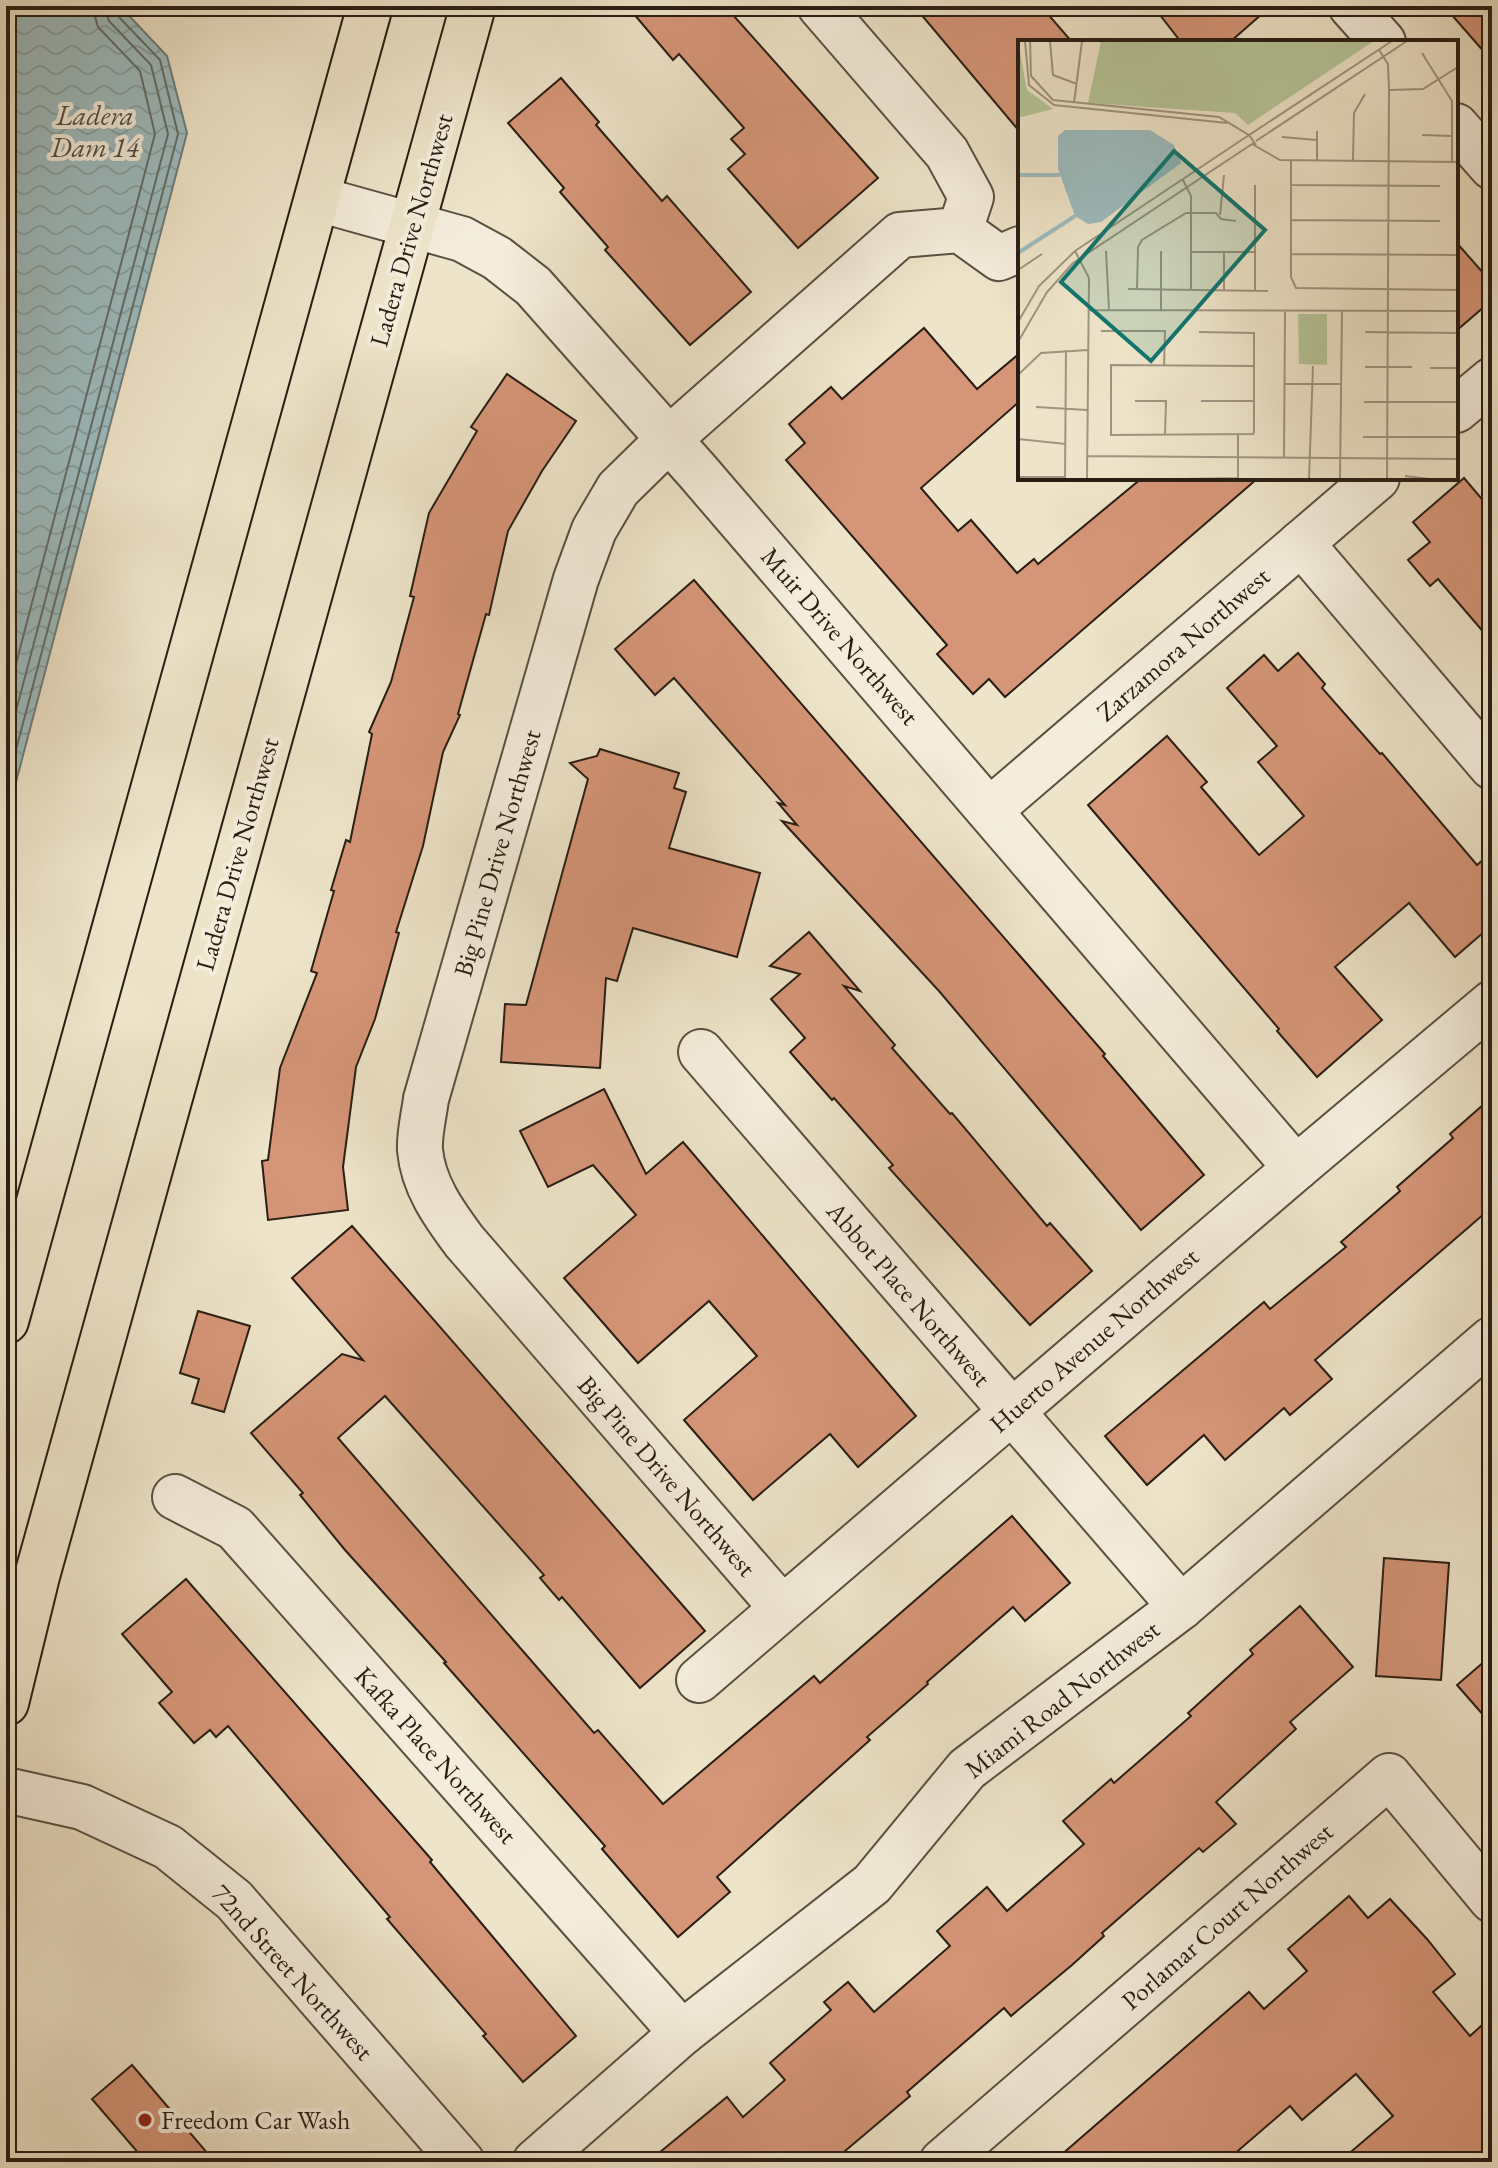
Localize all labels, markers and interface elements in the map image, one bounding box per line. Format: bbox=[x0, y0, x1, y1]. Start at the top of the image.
inset map bbox=[1018, 40, 1458, 480]
water label: Ladera Dam 14 bbox=[50, 97, 140, 165]
street label: Ladera Drive Northwest bbox=[361, 110, 461, 350]
street label: Muir Drive Northwest bbox=[753, 540, 927, 732]
street label: Zarzamora Northwest bbox=[1089, 559, 1277, 729]
street label: Big Pine Drive Northwest bbox=[445, 725, 549, 981]
street label: Ladera Drive Northwest bbox=[187, 734, 287, 974]
street label: Abbot Place Northwest bbox=[819, 1194, 999, 1394]
street label: Huerto Avenue Northwest bbox=[982, 1240, 1206, 1440]
street label: Big Pine Drive Northwest bbox=[570, 1368, 764, 1584]
street label: Miami Road Northwest bbox=[958, 1612, 1166, 1786]
street label: Kafka Place Northwest bbox=[347, 1659, 525, 1851]
street label: Porlamar Court Northwest bbox=[1114, 1815, 1340, 2017]
street label: 72nd Street Northwest bbox=[205, 1877, 381, 2067]
place label: Freedom Car Wash bbox=[161, 2103, 350, 2137]
marker: Freedom Car Wash bbox=[136, 2111, 154, 2129]

